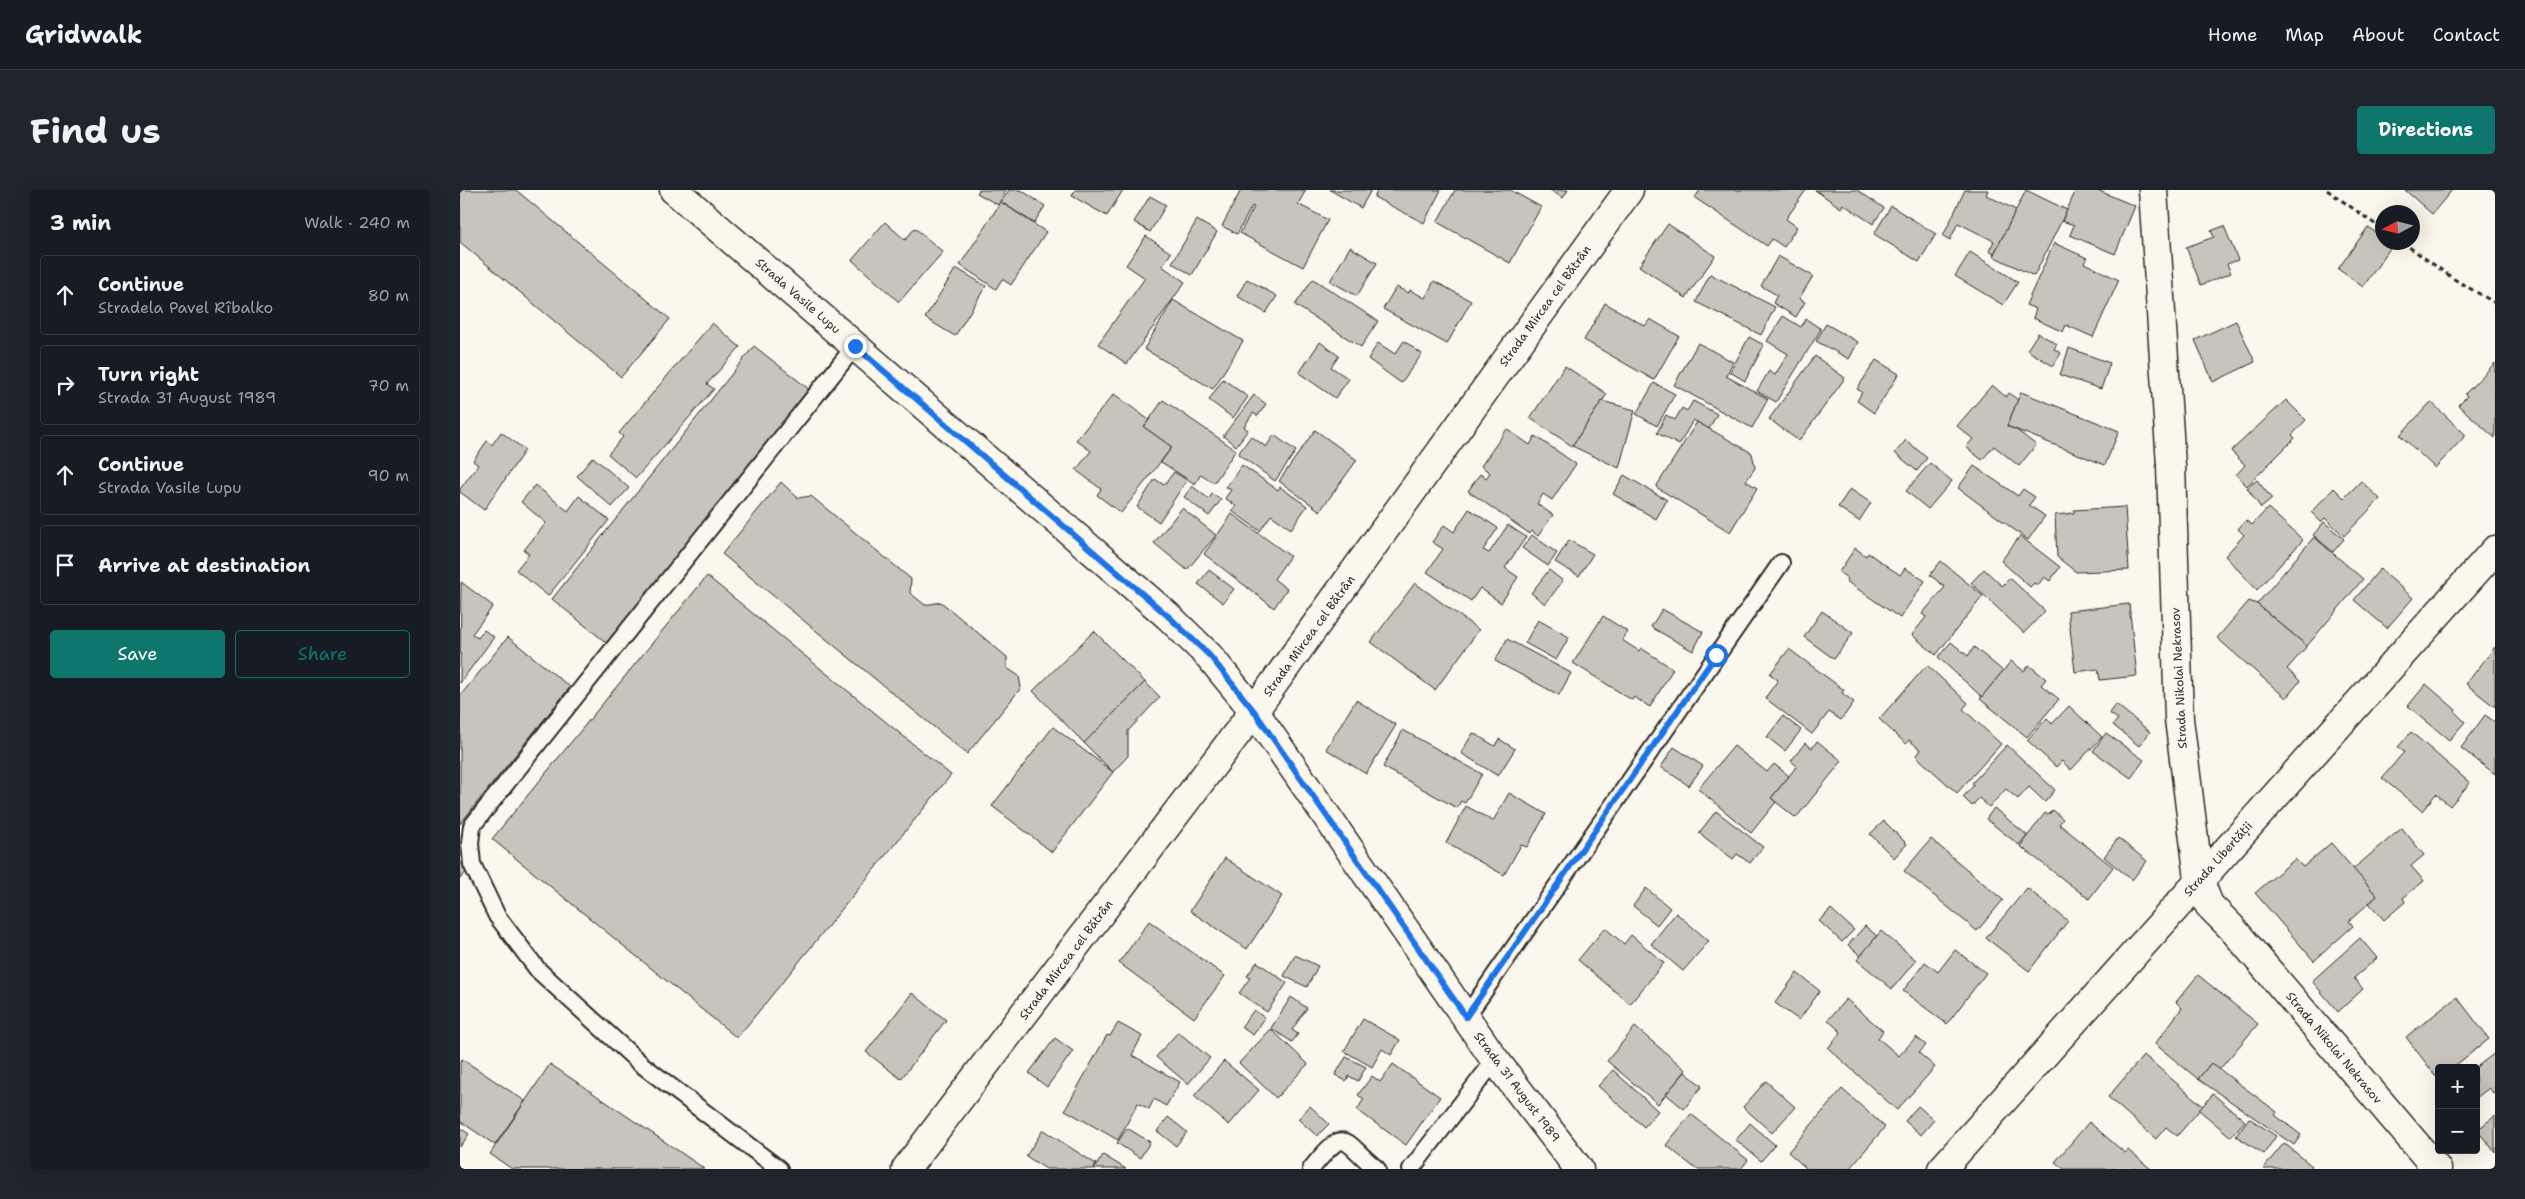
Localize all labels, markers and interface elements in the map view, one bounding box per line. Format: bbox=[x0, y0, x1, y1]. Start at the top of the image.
text: Gridwalk bbox=[25, 19, 142, 51]
text: Home bbox=[2208, 23, 2257, 47]
text: Map bbox=[2285, 23, 2324, 47]
text: About bbox=[2352, 23, 2405, 47]
text: Contact bbox=[2433, 23, 2500, 47]
button: Directions bbox=[2357, 106, 2495, 154]
text: Find us bbox=[30, 107, 161, 154]
north arrow bbox=[2375, 205, 2420, 250]
text: 3 min bbox=[50, 209, 111, 237]
text: Walk · 240 m bbox=[304, 212, 410, 233]
street label: Strada Mircea cel Bătrân bbox=[1496, 242, 1594, 370]
street label: Strada Vasile Lupu bbox=[752, 255, 844, 337]
text: Continue bbox=[98, 272, 184, 297]
icon: ahead bbox=[51, 281, 79, 309]
text: 80 m bbox=[368, 285, 409, 306]
text: Stradela Pavel Rîbalko bbox=[98, 297, 273, 318]
route end bbox=[844, 335, 867, 358]
text: Turn right bbox=[98, 362, 199, 387]
icon: right bbox=[51, 371, 79, 399]
text: 70 m bbox=[368, 375, 409, 396]
text: Strada 31 August 1989 bbox=[98, 387, 276, 408]
text: Continue bbox=[98, 452, 184, 477]
icon: ahead bbox=[51, 461, 79, 489]
text: 90 m bbox=[368, 465, 409, 486]
text: Strada Vasile Lupu bbox=[98, 477, 242, 498]
icon: arrive bbox=[51, 551, 79, 579]
text: Arrive at destination bbox=[98, 553, 310, 578]
street label: Strada Mircea cel Bătrân bbox=[1260, 572, 1358, 700]
street label: Strada Nikolai Nekrasov bbox=[2167, 607, 2191, 749]
button: Save bbox=[50, 630, 225, 678]
button: Share bbox=[235, 630, 410, 678]
route start bbox=[1705, 644, 1728, 667]
street label: Strada Libertății bbox=[2180, 818, 2256, 900]
street label: Strada Mircea cel Bătrân bbox=[1016, 897, 1116, 1023]
street label: Strada Nikolai Nekrasov bbox=[2282, 989, 2386, 1108]
street label: Strada 31 August 1989 bbox=[1470, 1029, 1564, 1145]
map controls bbox=[2435, 1064, 2480, 1154]
button: + bbox=[2435, 1064, 2480, 1109]
button: − bbox=[2435, 1109, 2480, 1154]

